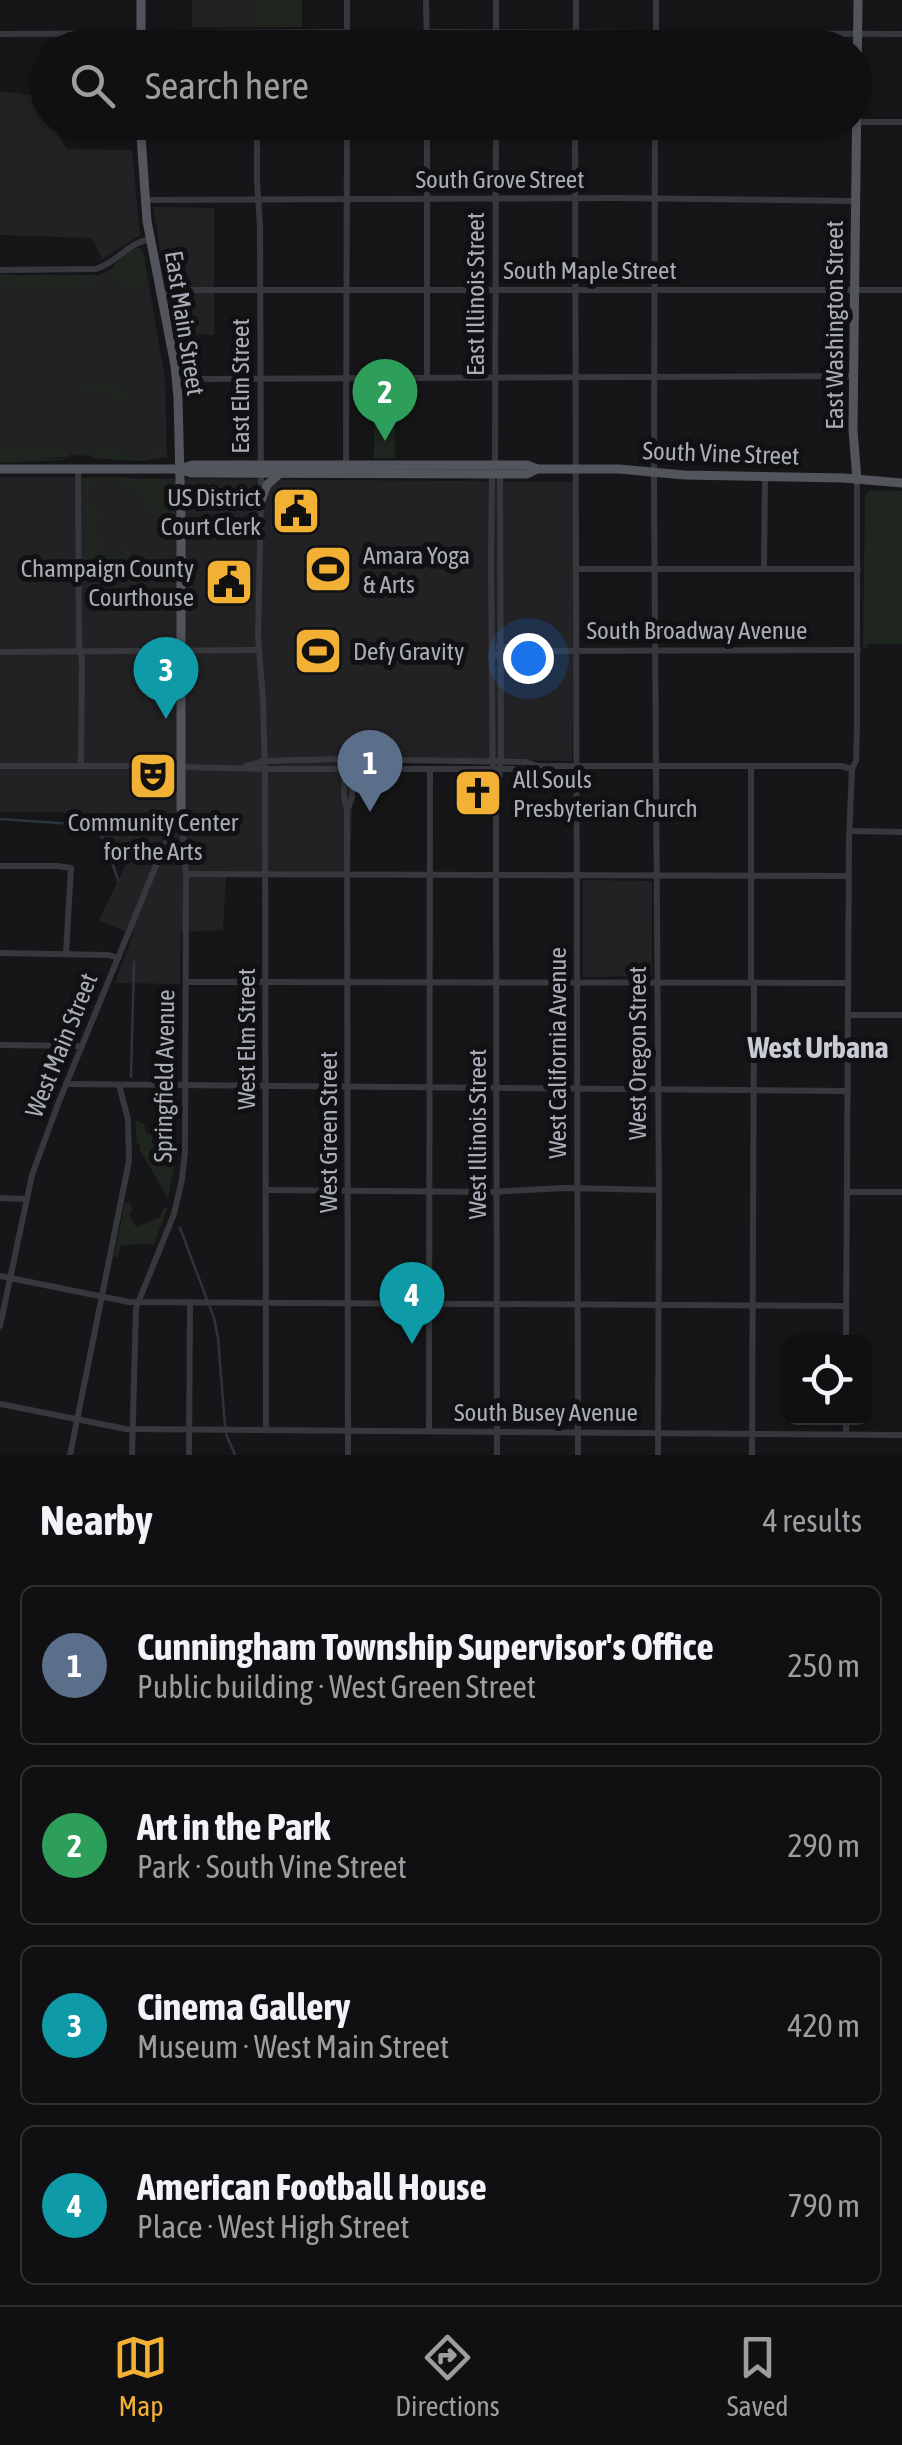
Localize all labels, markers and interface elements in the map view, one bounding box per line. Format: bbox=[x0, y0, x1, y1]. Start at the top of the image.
search box bbox=[30, 30, 872, 140]
icon: search bbox=[65, 58, 120, 113]
text: Search here bbox=[145, 64, 309, 107]
street label: South Grove Street bbox=[416, 165, 584, 193]
street label: East Illinois Street bbox=[461, 212, 489, 376]
street label: East Washington Street bbox=[820, 220, 848, 430]
street label: East Main Street bbox=[160, 249, 210, 397]
street label: South Maple Street bbox=[503, 256, 677, 284]
street label: East Elm Street bbox=[226, 318, 254, 454]
pin: 2 bbox=[352, 358, 418, 441]
street label: South Vine Street bbox=[642, 436, 800, 470]
place label: US District Court Clerk bbox=[161, 483, 261, 540]
public building icon: US District Court Clerk bbox=[270, 485, 322, 537]
place label: Amara Yoga & Arts bbox=[363, 541, 470, 598]
sports icon: Amara Yoga & Arts bbox=[302, 543, 354, 595]
place label: Champaign County Courthouse bbox=[21, 554, 194, 611]
public building icon: Champaign County Courthouse bbox=[203, 556, 255, 608]
street label: South Broadway Avenue bbox=[587, 616, 807, 644]
sports icon: Defy Gravity bbox=[292, 625, 344, 677]
your location bbox=[503, 633, 554, 684]
pin: 3 bbox=[134, 636, 198, 719]
place label: Defy Gravity bbox=[353, 637, 464, 665]
pin: 1 bbox=[338, 730, 402, 812]
theatre icon: Community Center for the Arts bbox=[127, 750, 179, 802]
place label: All Souls Presbyterian Church bbox=[513, 765, 698, 822]
church icon: All Souls Presbyterian Church bbox=[452, 767, 504, 819]
place label: Community Center for the Arts bbox=[68, 808, 239, 865]
street label: West California Avenue bbox=[543, 947, 571, 1159]
street label: West Oregon Street bbox=[623, 966, 651, 1140]
street label: West Elm Street bbox=[232, 968, 260, 1110]
street label: West Main Street bbox=[19, 969, 103, 1121]
street label: Springfield Avenue bbox=[148, 989, 180, 1163]
district label: West Urbana bbox=[746, 1030, 889, 1064]
street label: West Illinois Street bbox=[463, 1049, 491, 1219]
street label: West Green Street bbox=[314, 1051, 342, 1213]
pin: 4 bbox=[380, 1262, 444, 1344]
map controls bbox=[782, 1335, 872, 1425]
button: locate bbox=[782, 1335, 872, 1425]
street label: South Busey Avenue bbox=[454, 1398, 638, 1426]
text: Nearby bbox=[40, 1496, 153, 1544]
text: 4 results bbox=[763, 1502, 862, 1539]
text: Cunningham Township Supervisor's Office bbox=[137, 1625, 714, 1668]
text: 1 bbox=[67, 1647, 82, 1684]
text: 250 m bbox=[787, 1647, 860, 1684]
text: Public building · West Green Street bbox=[137, 1668, 536, 1705]
text: Art in the Park bbox=[137, 1805, 330, 1848]
text: 2 bbox=[67, 1827, 82, 1864]
text: 290 m bbox=[787, 1827, 860, 1864]
text: Park · South Vine Street bbox=[137, 1848, 407, 1885]
text: Cinema Gallery bbox=[137, 1985, 350, 2028]
text: 3 bbox=[67, 2007, 82, 2044]
text: 420 m bbox=[787, 2007, 860, 2044]
text: Museum · West Main Street bbox=[137, 2028, 449, 2065]
text: American Football House bbox=[137, 2165, 487, 2208]
text: 4 bbox=[67, 2187, 82, 2224]
text: 790 m bbox=[787, 2187, 860, 2224]
text: Place · West High Street bbox=[137, 2208, 410, 2245]
tab: Map bbox=[113, 2330, 168, 2422]
tab: Directions bbox=[395, 2330, 500, 2422]
tab: Saved bbox=[727, 2330, 789, 2422]

